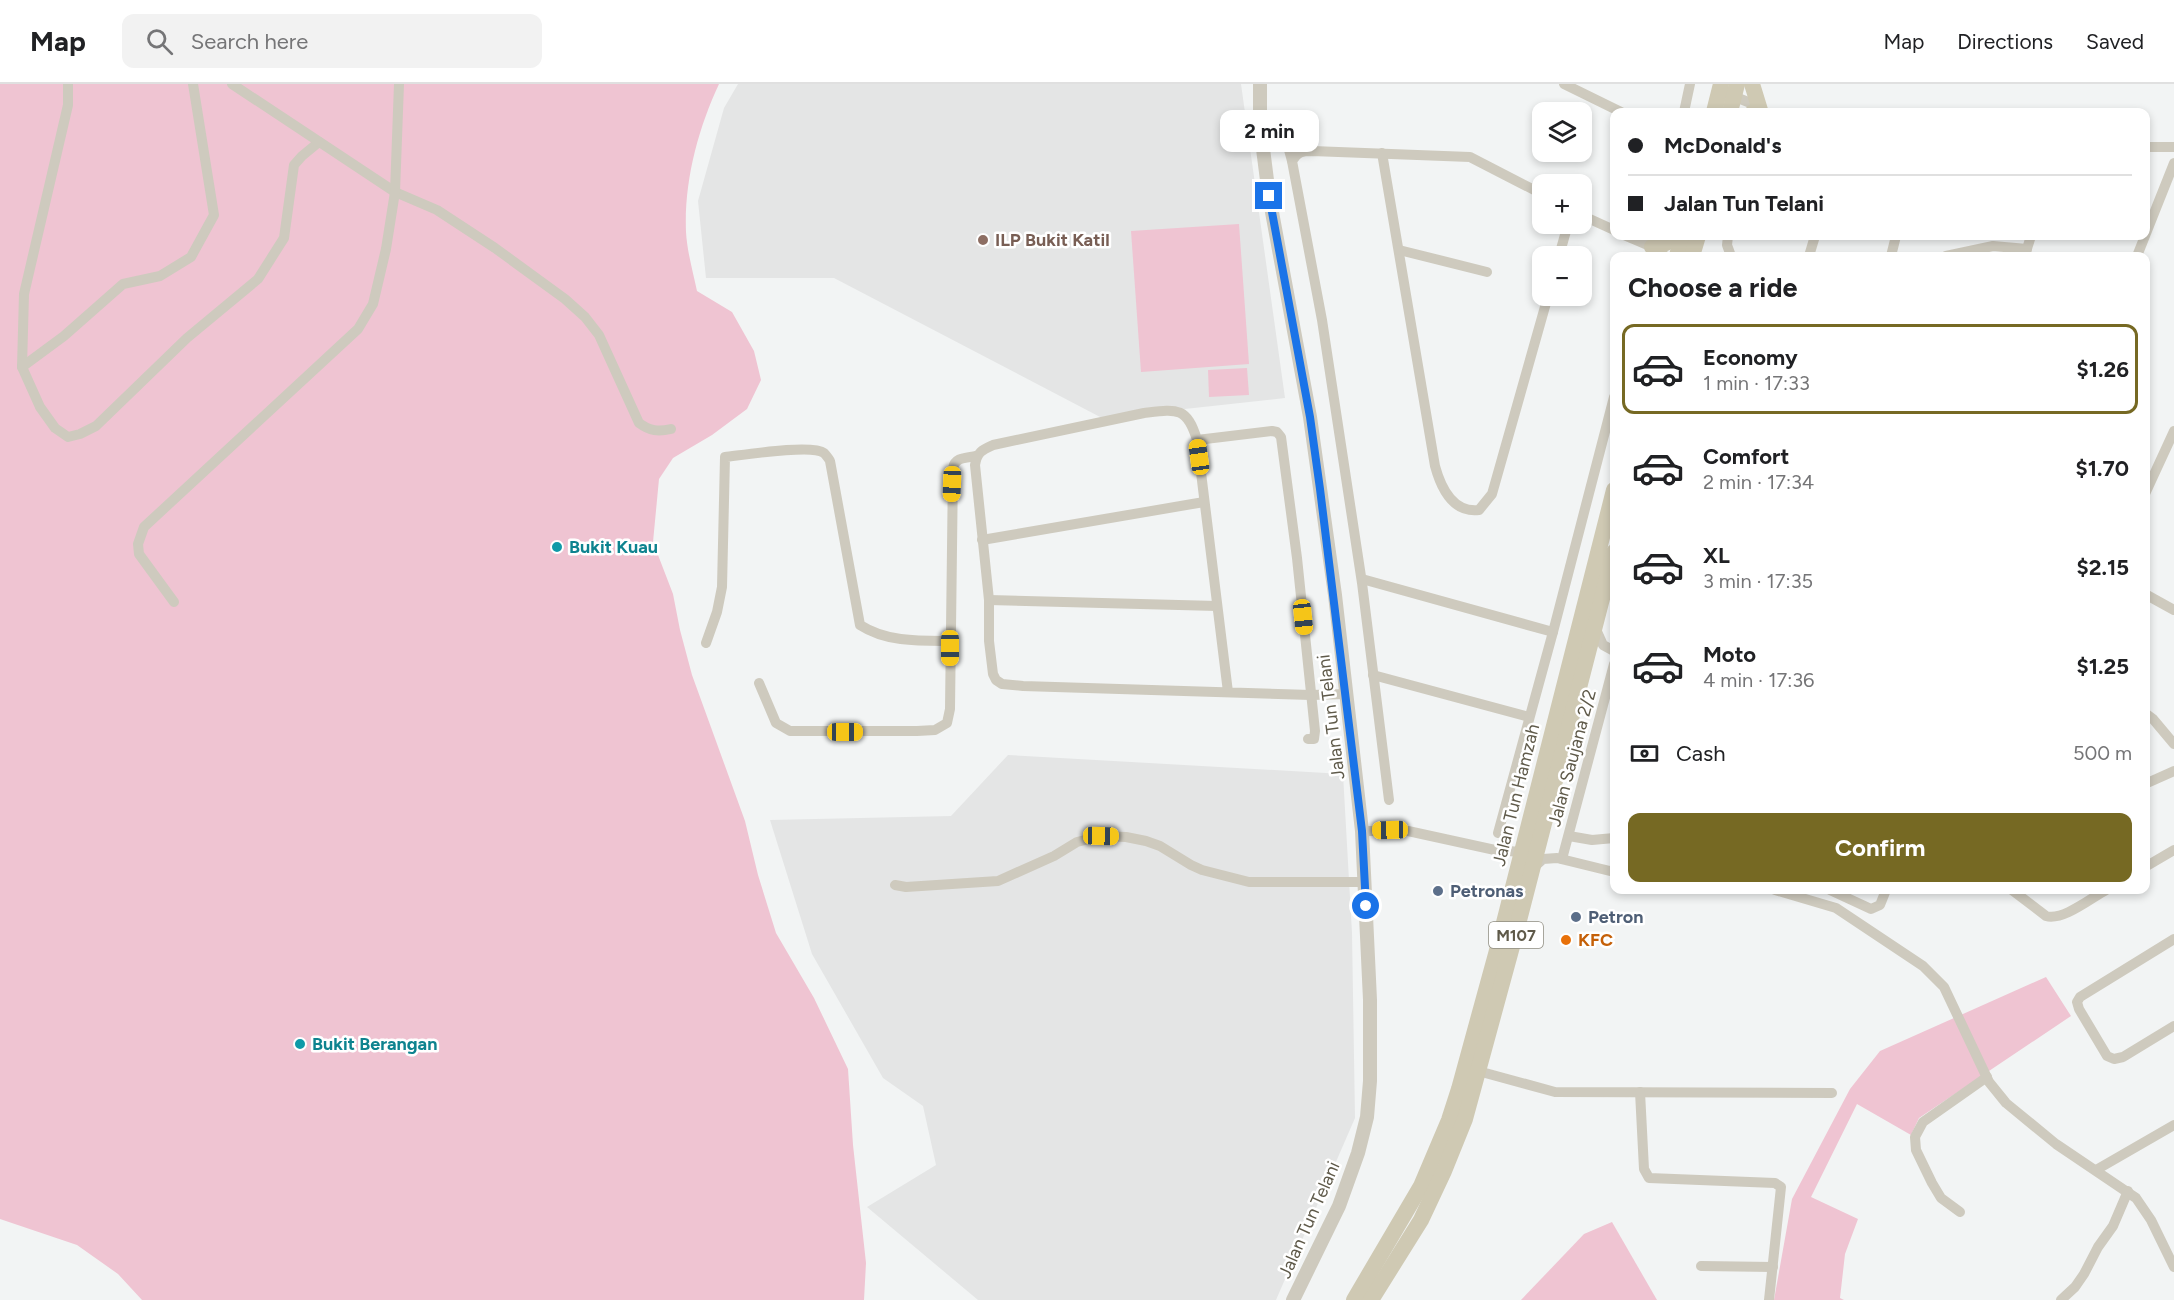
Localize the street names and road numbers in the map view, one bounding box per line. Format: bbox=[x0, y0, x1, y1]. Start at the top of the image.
street label: Jalan Tun Telani bbox=[1312, 653, 1350, 781]
street label: Jalan Saujana 2/2 bbox=[1543, 687, 1601, 829]
street label: Jalan Tun Hamzah bbox=[1488, 722, 1544, 868]
road number: M107 bbox=[1489, 922, 1543, 948]
street label: Jalan Tun Telani bbox=[1273, 1158, 1345, 1282]

